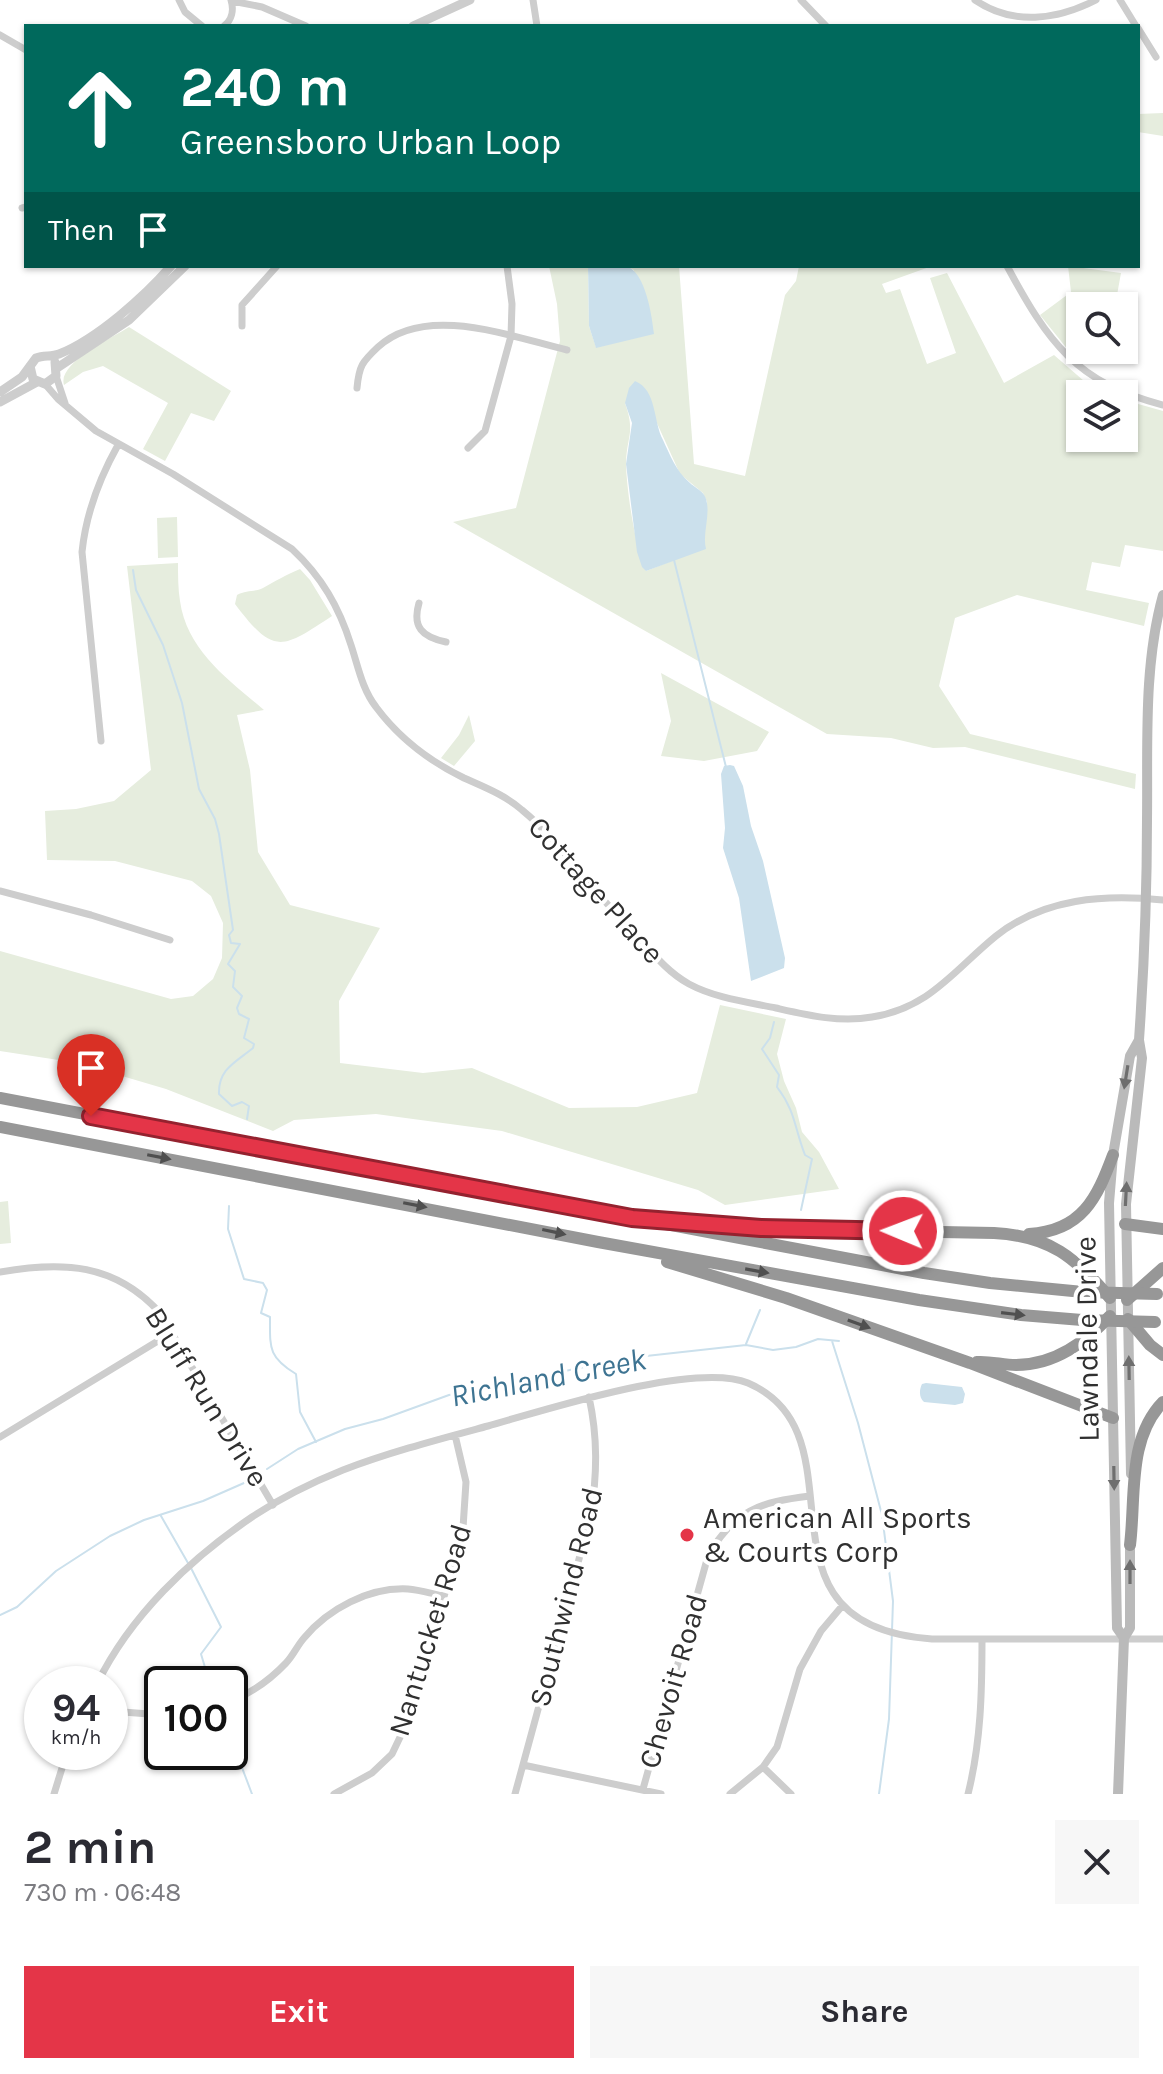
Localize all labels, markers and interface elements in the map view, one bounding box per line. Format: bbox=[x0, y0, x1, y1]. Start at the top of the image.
text: 240 m bbox=[180, 54, 350, 119]
icon: ahead bbox=[48, 56, 152, 160]
text: Greensboro Urban Loop bbox=[180, 121, 561, 163]
icon: arrive bbox=[131, 208, 175, 252]
text: Then bbox=[48, 212, 115, 248]
map controls bbox=[1066, 292, 1138, 452]
button: search bbox=[1066, 292, 1138, 364]
button: layers bbox=[1066, 380, 1138, 452]
street label: Cottage Place bbox=[520, 809, 672, 971]
pin bbox=[57, 1034, 125, 1116]
icon: arrive bbox=[69, 1046, 113, 1090]
one-way arrow bbox=[1120, 1065, 1132, 1090]
one-way arrow bbox=[147, 1151, 172, 1163]
one-way arrow bbox=[1120, 1181, 1133, 1206]
position arrow bbox=[861, 1189, 945, 1273]
one-way arrow bbox=[402, 1199, 427, 1212]
one-way arrow bbox=[542, 1227, 567, 1239]
street label: Lawndale Drive bbox=[1067, 1236, 1107, 1442]
one-way arrow bbox=[745, 1265, 770, 1277]
street label: Bluff Run Drive bbox=[137, 1301, 277, 1493]
one-way arrow bbox=[1001, 1308, 1026, 1321]
one-way arrow bbox=[847, 1319, 871, 1331]
water label: Richland Creek bbox=[447, 1340, 650, 1415]
one-way arrow bbox=[1122, 1355, 1135, 1380]
one-way arrow bbox=[1108, 1466, 1121, 1491]
street label: Southwind Road bbox=[521, 1484, 611, 1710]
place label: American All Sports & Courts Corp bbox=[703, 1500, 972, 1570]
street label: Nantucket Road bbox=[381, 1520, 479, 1740]
marker: American All Sports & Courts Corp bbox=[678, 1526, 696, 1544]
one-way arrow bbox=[1124, 1559, 1136, 1584]
street label: Chevoit Road bbox=[631, 1590, 715, 1772]
speed limit sign: 100 bbox=[144, 1666, 248, 1770]
text: 94 bbox=[52, 1684, 100, 1731]
text: km/h bbox=[51, 1726, 101, 1749]
text: 2 min bbox=[24, 1819, 156, 1875]
button: close bbox=[1055, 1820, 1139, 1904]
text: 730 m · 06:48 bbox=[24, 1877, 181, 1908]
button: Exit bbox=[24, 1966, 574, 2058]
button: Share bbox=[590, 1966, 1139, 2058]

